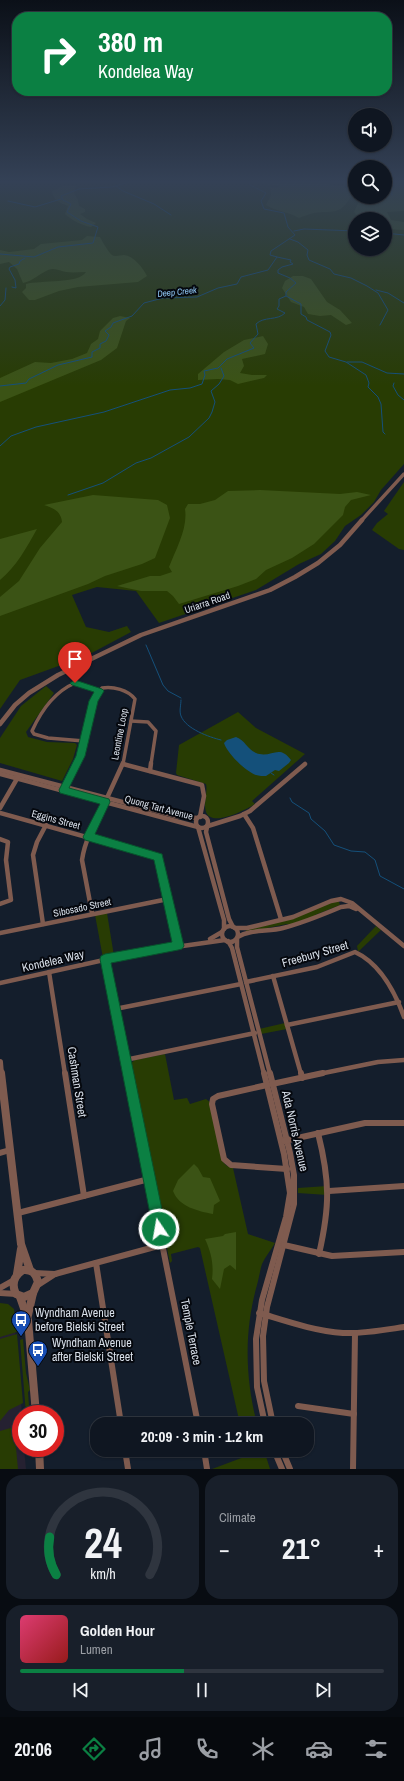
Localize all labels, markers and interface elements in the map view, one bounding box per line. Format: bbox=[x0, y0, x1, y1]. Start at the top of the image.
text: 380 m bbox=[98, 23, 163, 61]
icon: right bbox=[32, 28, 84, 80]
text: Kondelea Way bbox=[98, 59, 193, 84]
map controls bbox=[348, 108, 392, 256]
button: sound bbox=[348, 108, 392, 152]
button: search bbox=[348, 160, 392, 204]
button: layers bbox=[348, 212, 392, 256]
water label: Deep Creek bbox=[157, 284, 198, 300]
street label: Uriarra Road bbox=[183, 589, 232, 616]
pin bbox=[58, 642, 92, 683]
icon: arrive bbox=[64, 648, 86, 670]
street label: Leontine Loop bbox=[108, 707, 131, 761]
street label: Quong Tart Avenue bbox=[123, 792, 195, 823]
street label: Eggins Street bbox=[30, 807, 82, 832]
street label: Sibosado Street bbox=[52, 895, 113, 920]
street label: Freebury Street bbox=[280, 937, 350, 971]
street label: Kondelea Way bbox=[20, 946, 86, 976]
street label: Cashman Street bbox=[64, 1046, 91, 1119]
street label: Ada Norris Avenue bbox=[278, 1088, 312, 1173]
position arrow bbox=[138, 1208, 180, 1250]
street label: Temple Terrace bbox=[177, 1298, 205, 1366]
place label: Wyndham Avenue before Bielski Street bbox=[35, 1305, 124, 1335]
bus stop icon: Wyndham Avenue before Bielski Street bbox=[10, 1309, 32, 1337]
place label: Wyndham Avenue after Bielski Street bbox=[52, 1335, 133, 1365]
bus stop icon: Wyndham Avenue after Bielski Street bbox=[27, 1339, 49, 1367]
speed limit sign: 30 bbox=[12, 1405, 64, 1457]
text: 20:09 · 3 min · 1.2 km bbox=[141, 1426, 263, 1447]
text: Climate bbox=[219, 1509, 256, 1526]
text: 24 bbox=[84, 1515, 121, 1571]
text: 21° bbox=[282, 1528, 321, 1568]
text: − bbox=[219, 1534, 230, 1564]
text: + bbox=[373, 1534, 384, 1564]
text: km/h bbox=[90, 1564, 115, 1583]
text: Golden Hour bbox=[80, 1620, 155, 1641]
text: Lumen bbox=[80, 1641, 113, 1658]
icon: previous bbox=[70, 1679, 92, 1701]
icon: pause bbox=[191, 1679, 213, 1701]
icon: next bbox=[312, 1679, 334, 1701]
icon: directions bbox=[80, 1735, 108, 1763]
icon: music bbox=[137, 1735, 165, 1763]
icon: phone bbox=[193, 1735, 221, 1763]
icon: climate bbox=[249, 1735, 277, 1763]
icon: car bbox=[305, 1735, 333, 1763]
icon: filters bbox=[362, 1735, 390, 1763]
text: 20:06 bbox=[14, 1737, 52, 1762]

